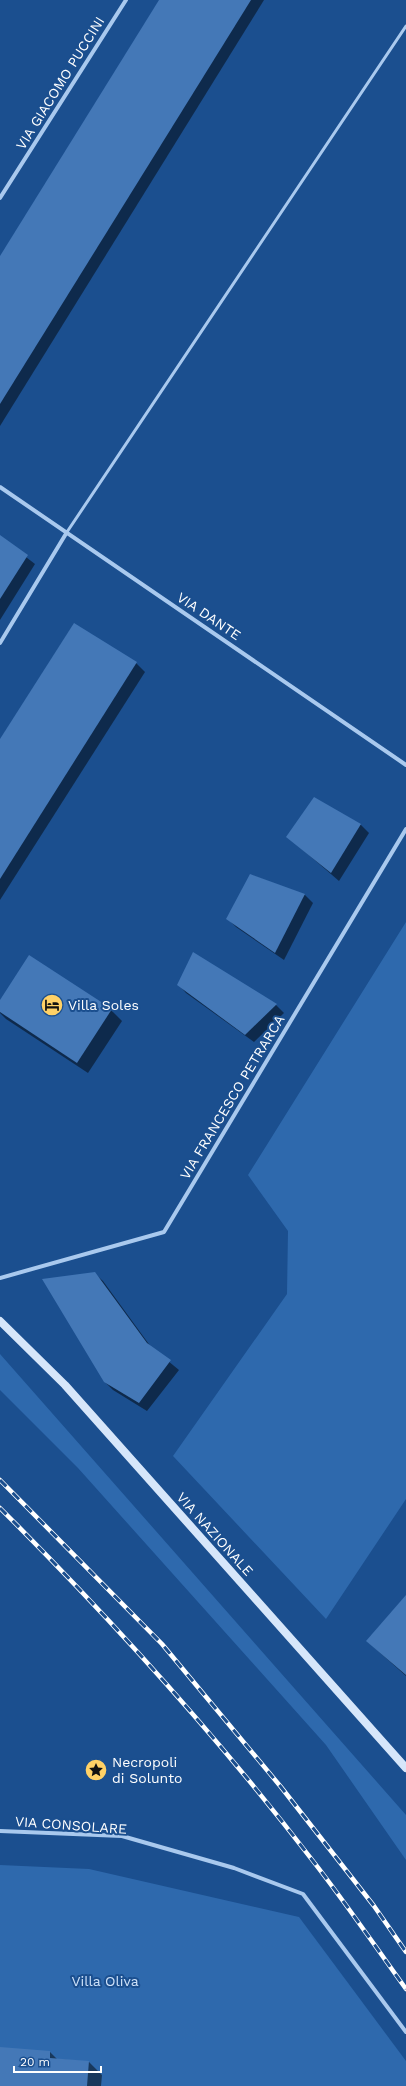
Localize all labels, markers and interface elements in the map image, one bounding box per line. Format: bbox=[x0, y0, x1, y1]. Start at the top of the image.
street label: VIA GIACOMO PUCCINI bbox=[13, 14, 107, 152]
street label: VIA DANTE bbox=[174, 589, 244, 643]
hotel icon: Villa Soles bbox=[39, 992, 65, 1018]
place label: Villa Soles bbox=[68, 997, 139, 1013]
street label: VIA FRANCESCO PETRARCA bbox=[176, 1012, 288, 1182]
street label: VIA NAZIONALE bbox=[173, 1489, 257, 1579]
place label: Necropoli di Solunto bbox=[112, 1754, 182, 1786]
place icon: Necropoli di Solunto bbox=[83, 1757, 109, 1783]
street label: VIA CONSOLARE bbox=[14, 1813, 128, 1837]
park label: Villa Oliva bbox=[71, 1973, 139, 1989]
scale bar bbox=[14, 2048, 101, 2074]
text: 20 m bbox=[20, 2055, 50, 2069]

